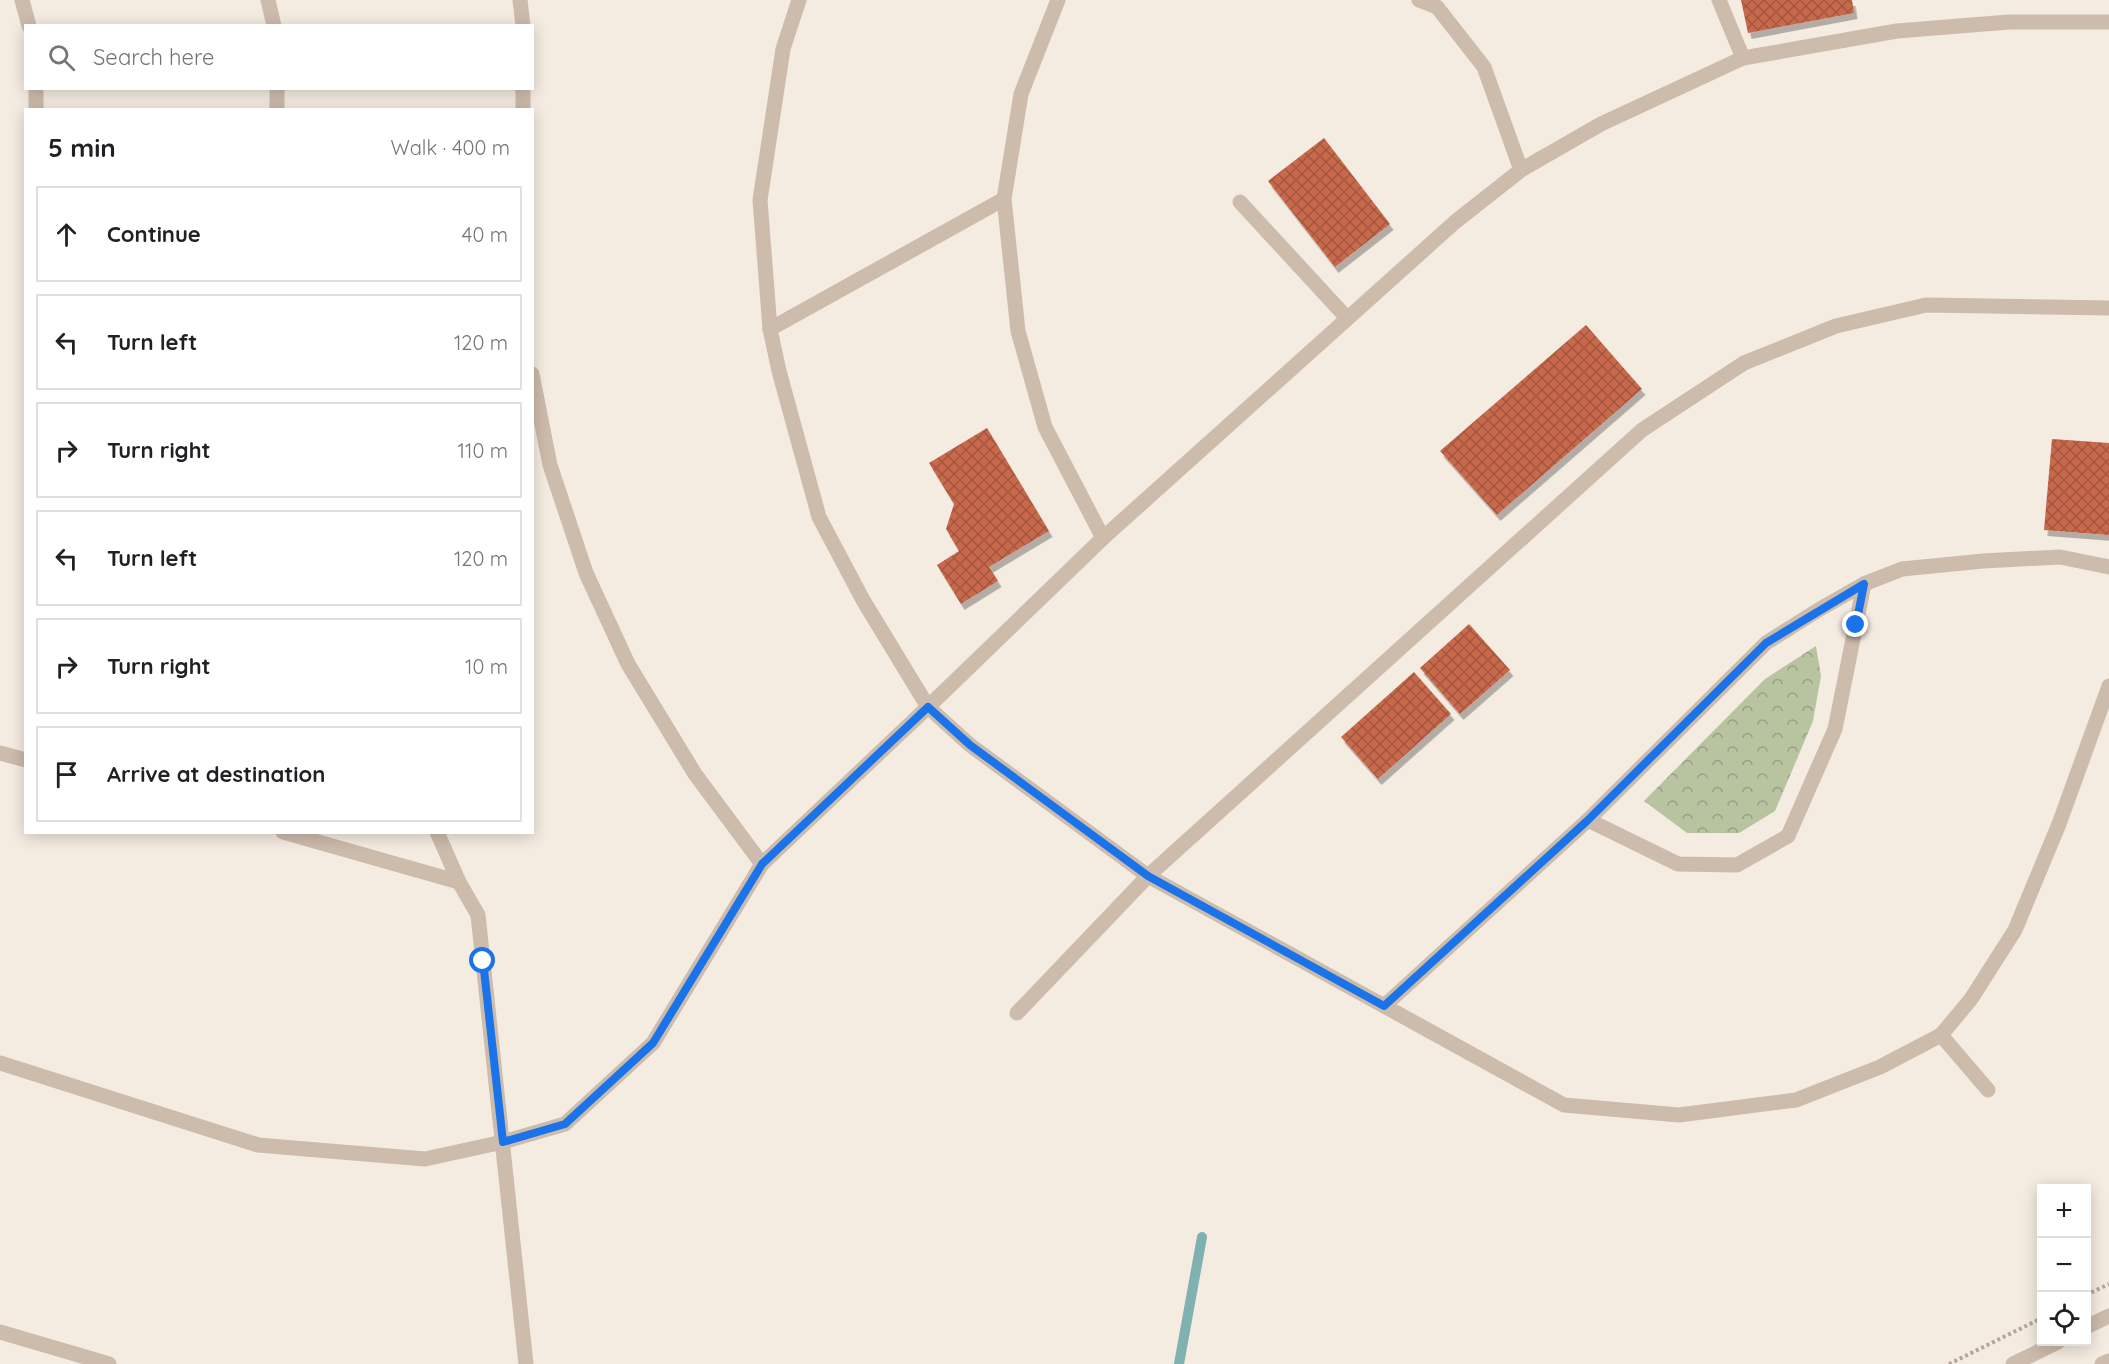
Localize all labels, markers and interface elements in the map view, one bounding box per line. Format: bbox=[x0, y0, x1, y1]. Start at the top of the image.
search box bbox=[24, 24, 534, 90]
icon: search bbox=[45, 41, 78, 74]
text: Search here bbox=[93, 43, 214, 71]
text: 5 min bbox=[48, 131, 116, 164]
text: Walk · 400 m bbox=[391, 135, 510, 160]
icon: ahead bbox=[50, 218, 83, 251]
text: Continue bbox=[107, 220, 201, 248]
text: 40 m bbox=[462, 222, 508, 247]
icon: left bbox=[50, 326, 83, 359]
text: Turn left bbox=[107, 328, 197, 356]
text: 120 m bbox=[454, 330, 508, 355]
icon: right bbox=[50, 434, 83, 467]
text: Turn right bbox=[107, 436, 211, 464]
text: 110 m bbox=[458, 438, 508, 463]
icon: left bbox=[50, 542, 83, 575]
text: Turn left bbox=[107, 544, 197, 572]
text: 120 m bbox=[454, 546, 508, 571]
route end bbox=[1842, 611, 1868, 637]
icon: right bbox=[50, 650, 83, 683]
text: Turn right bbox=[107, 652, 211, 680]
text: 10 m bbox=[465, 654, 508, 679]
icon: arrive bbox=[50, 758, 83, 791]
text: Arrive at destination bbox=[107, 760, 325, 788]
route start bbox=[469, 947, 495, 973]
map controls bbox=[2037, 1184, 2091, 1346]
button: + bbox=[2037, 1184, 2091, 1238]
button: − bbox=[2037, 1238, 2091, 1292]
button: locate bbox=[2037, 1292, 2091, 1346]

